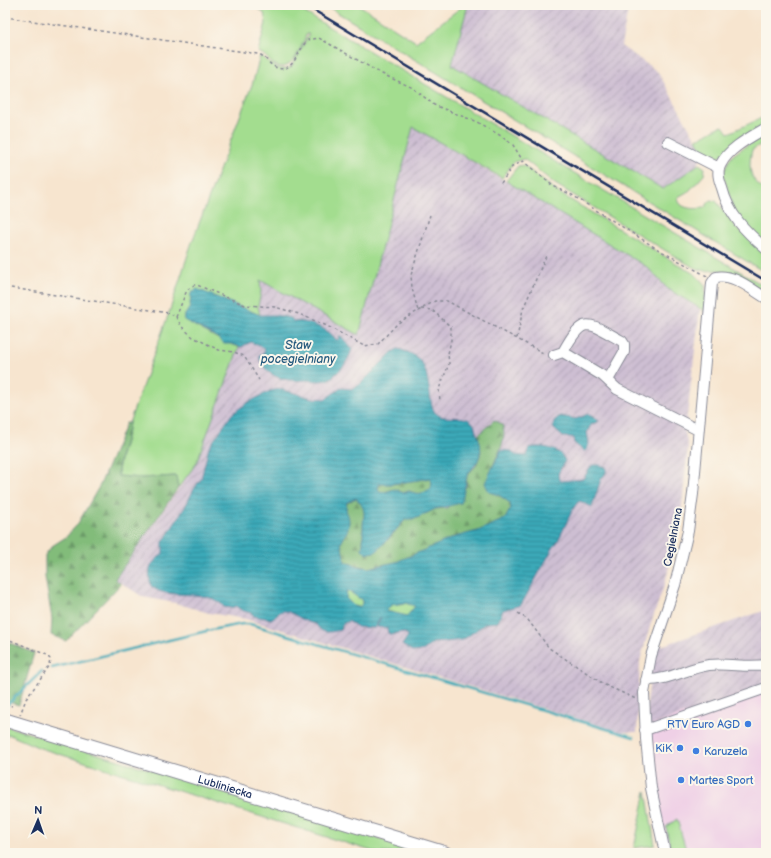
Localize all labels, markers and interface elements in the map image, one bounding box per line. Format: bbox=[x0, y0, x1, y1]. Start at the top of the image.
water label: Staw pocegielniany bbox=[260, 338, 336, 367]
street label: Cegielniana bbox=[661, 506, 685, 568]
place label: RTV Euro AGD bbox=[667, 718, 740, 731]
marker: RTV Euro AGD bbox=[743, 719, 753, 729]
place label: KiK bbox=[655, 742, 673, 755]
marker: KiK bbox=[675, 743, 685, 753]
place label: Karuzela bbox=[704, 745, 748, 758]
marker: Karuzela bbox=[691, 746, 701, 756]
street label: Lubliniecka bbox=[196, 772, 254, 801]
place label: Martes Sport bbox=[689, 774, 754, 787]
marker: Martes Sport bbox=[676, 775, 686, 785]
north arrow bbox=[18, 800, 58, 840]
text: N bbox=[34, 804, 43, 817]

